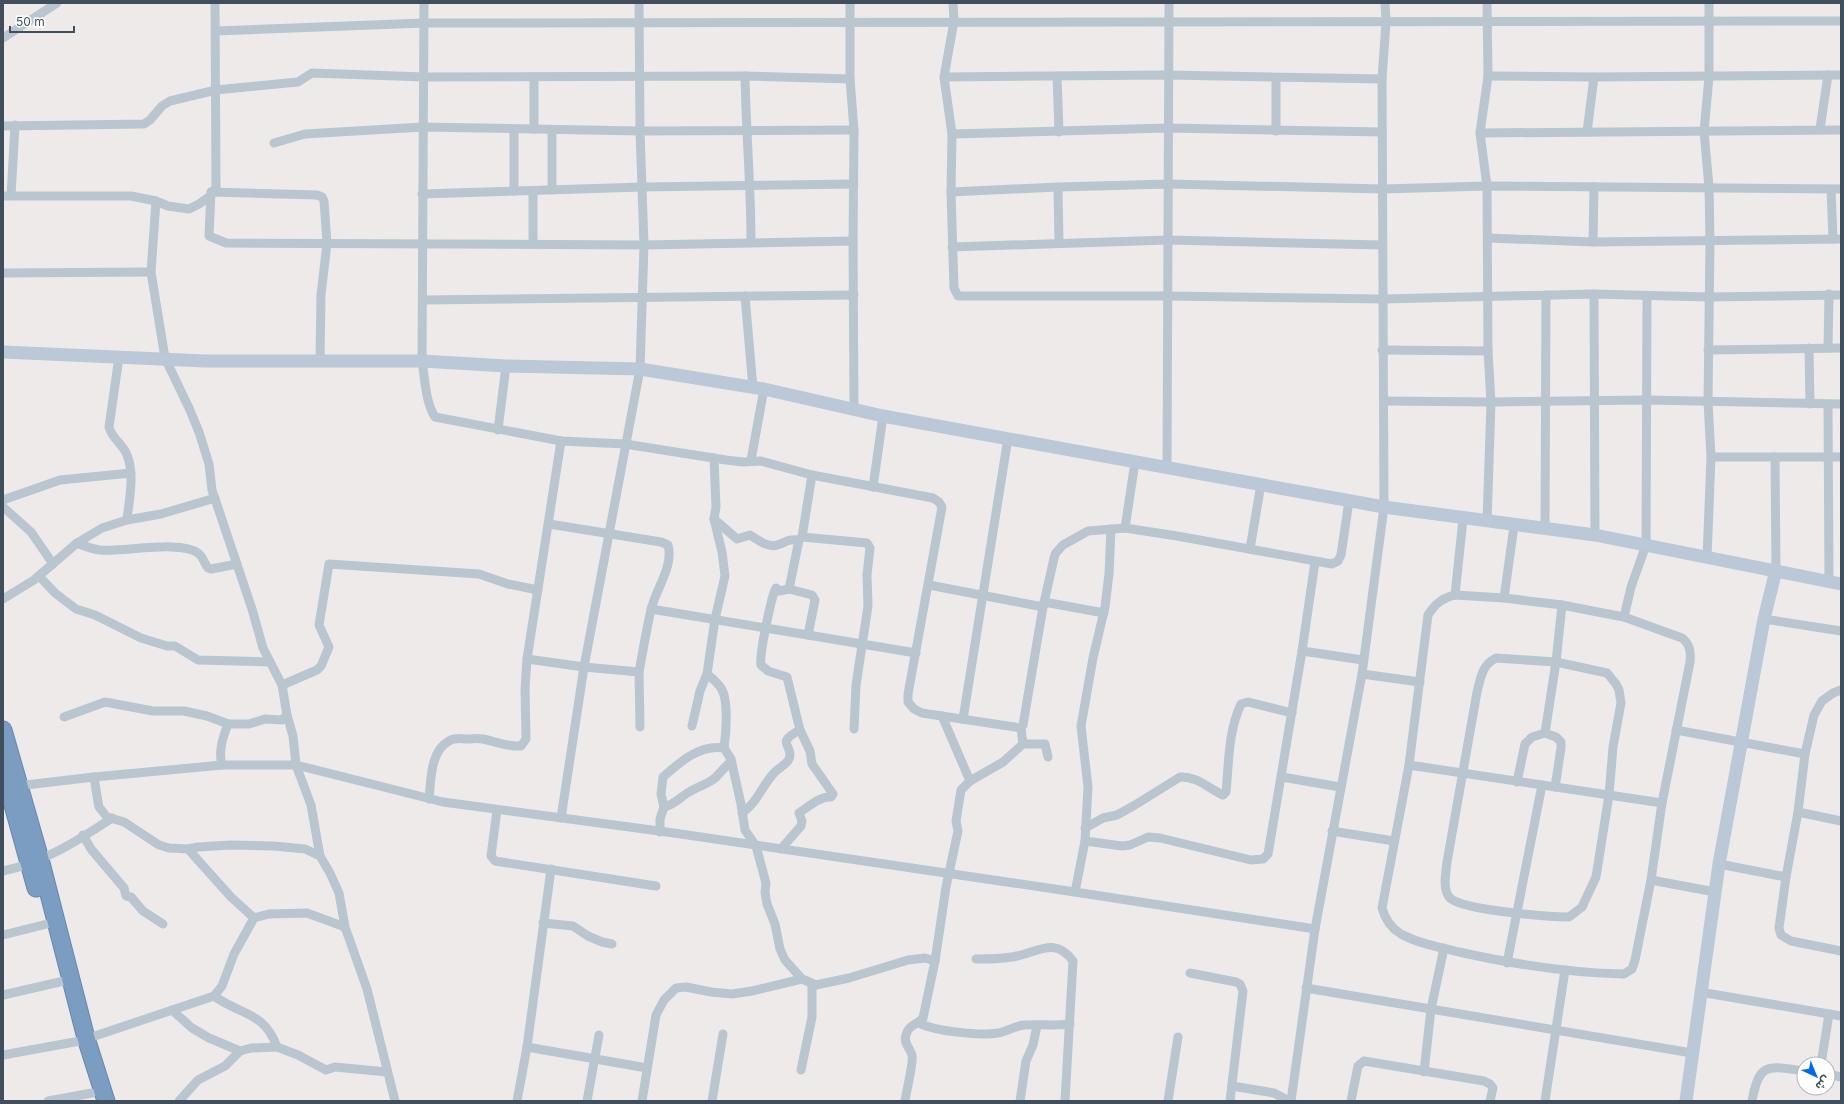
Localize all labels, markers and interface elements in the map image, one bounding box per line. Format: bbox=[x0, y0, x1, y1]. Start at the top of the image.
scale bar bbox=[10, 8, 74, 34]
text: 50 m bbox=[16, 14, 45, 29]
north arrow bbox=[1796, 1056, 1836, 1096]
text: ش bbox=[1813, 1073, 1833, 1093]

